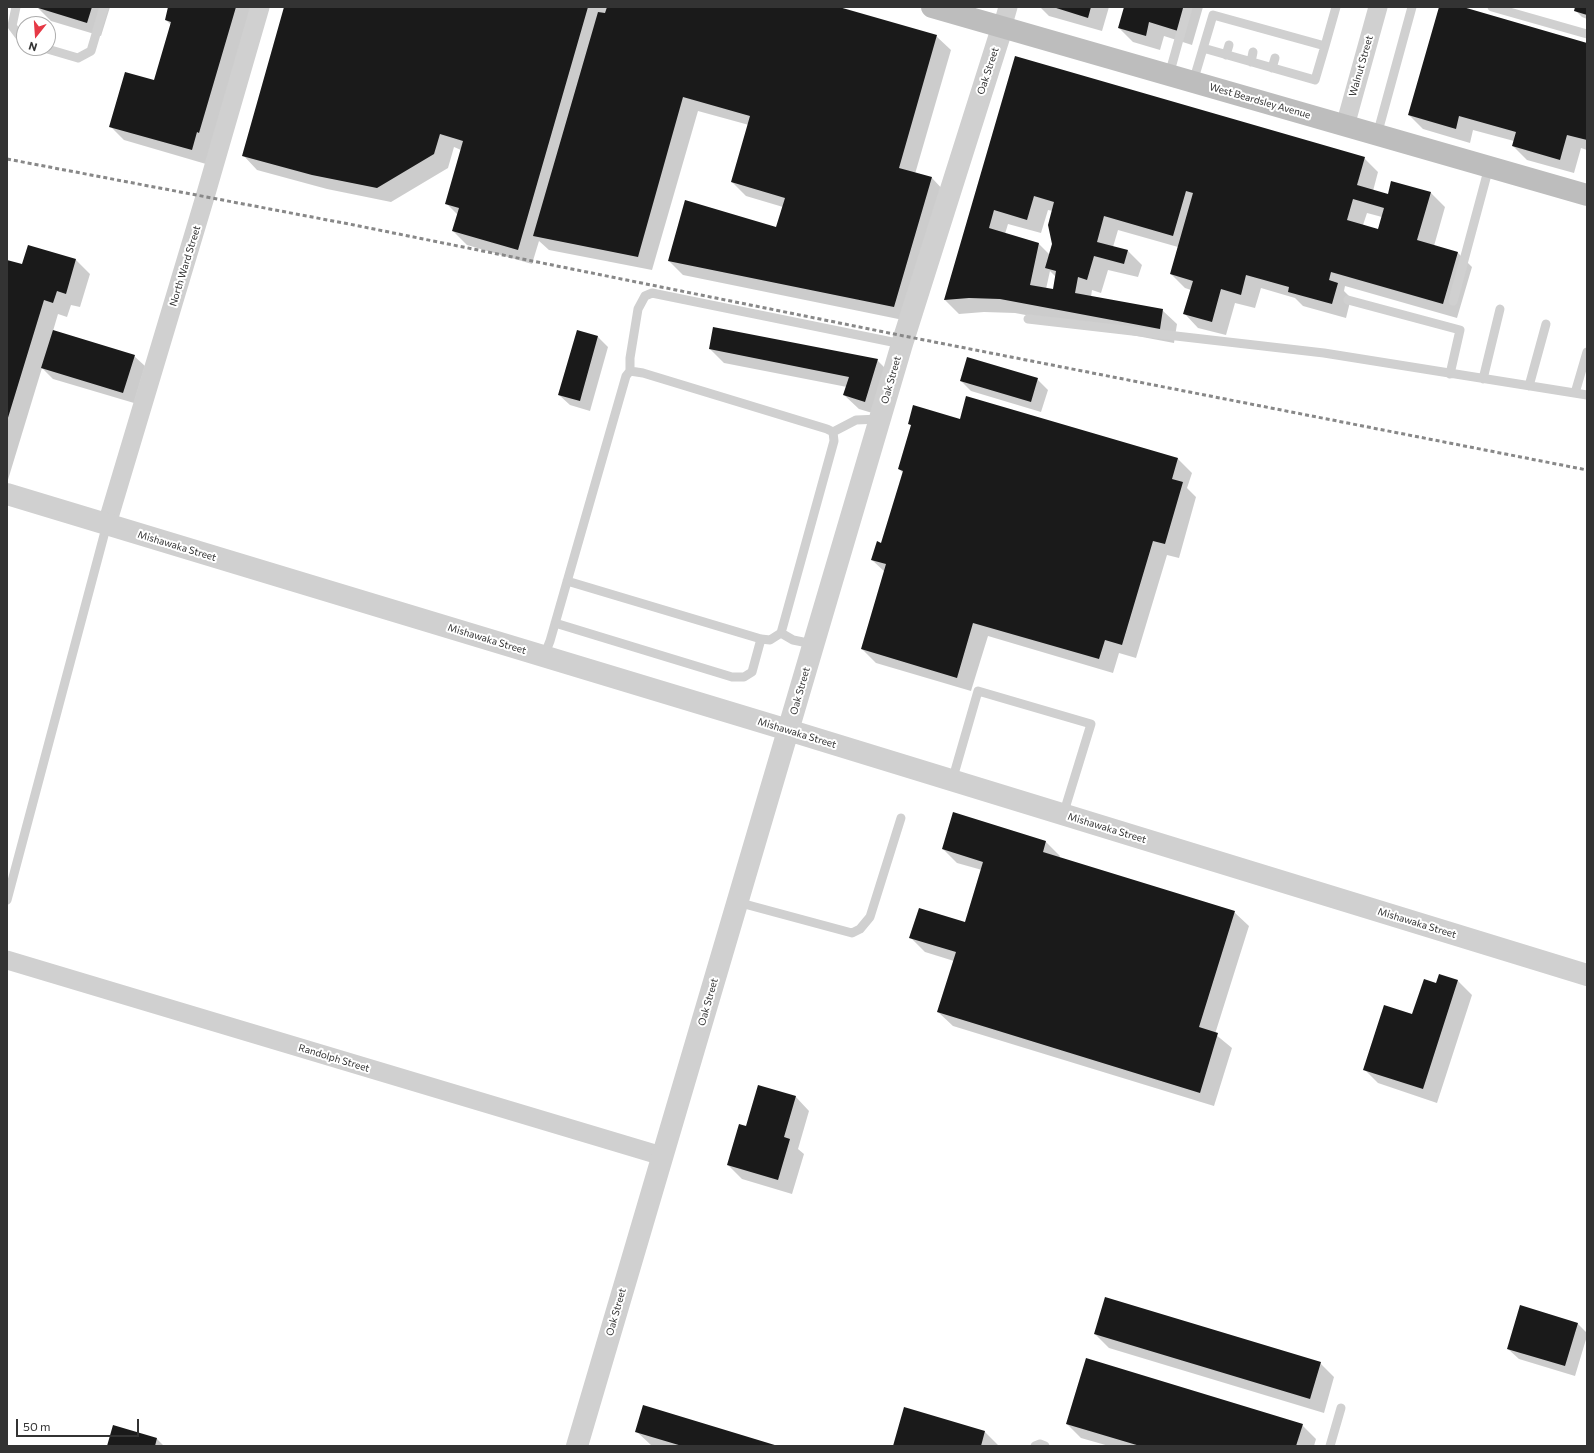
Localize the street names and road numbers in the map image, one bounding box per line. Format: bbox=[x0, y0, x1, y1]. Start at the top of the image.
street label: Walnut Street bbox=[1347, 34, 1375, 98]
street label: Oak Street bbox=[975, 46, 1001, 96]
street label: West Beardsley Avenue bbox=[1208, 81, 1312, 121]
street label: North Ward Street bbox=[167, 224, 203, 308]
street label: Oak Street bbox=[878, 355, 904, 405]
street label: Mishawaka Street bbox=[136, 528, 218, 564]
street label: Mishawaka Street bbox=[446, 621, 528, 657]
street label: Oak Street bbox=[787, 666, 813, 716]
street label: Mishawaka Street bbox=[756, 715, 838, 751]
street label: Mishawaka Street bbox=[1066, 810, 1148, 846]
street label: Mishawaka Street bbox=[1376, 905, 1458, 941]
street label: Oak Street bbox=[695, 977, 721, 1027]
street label: Randolph Street bbox=[297, 1041, 371, 1075]
street label: Oak Street bbox=[603, 1287, 629, 1337]

